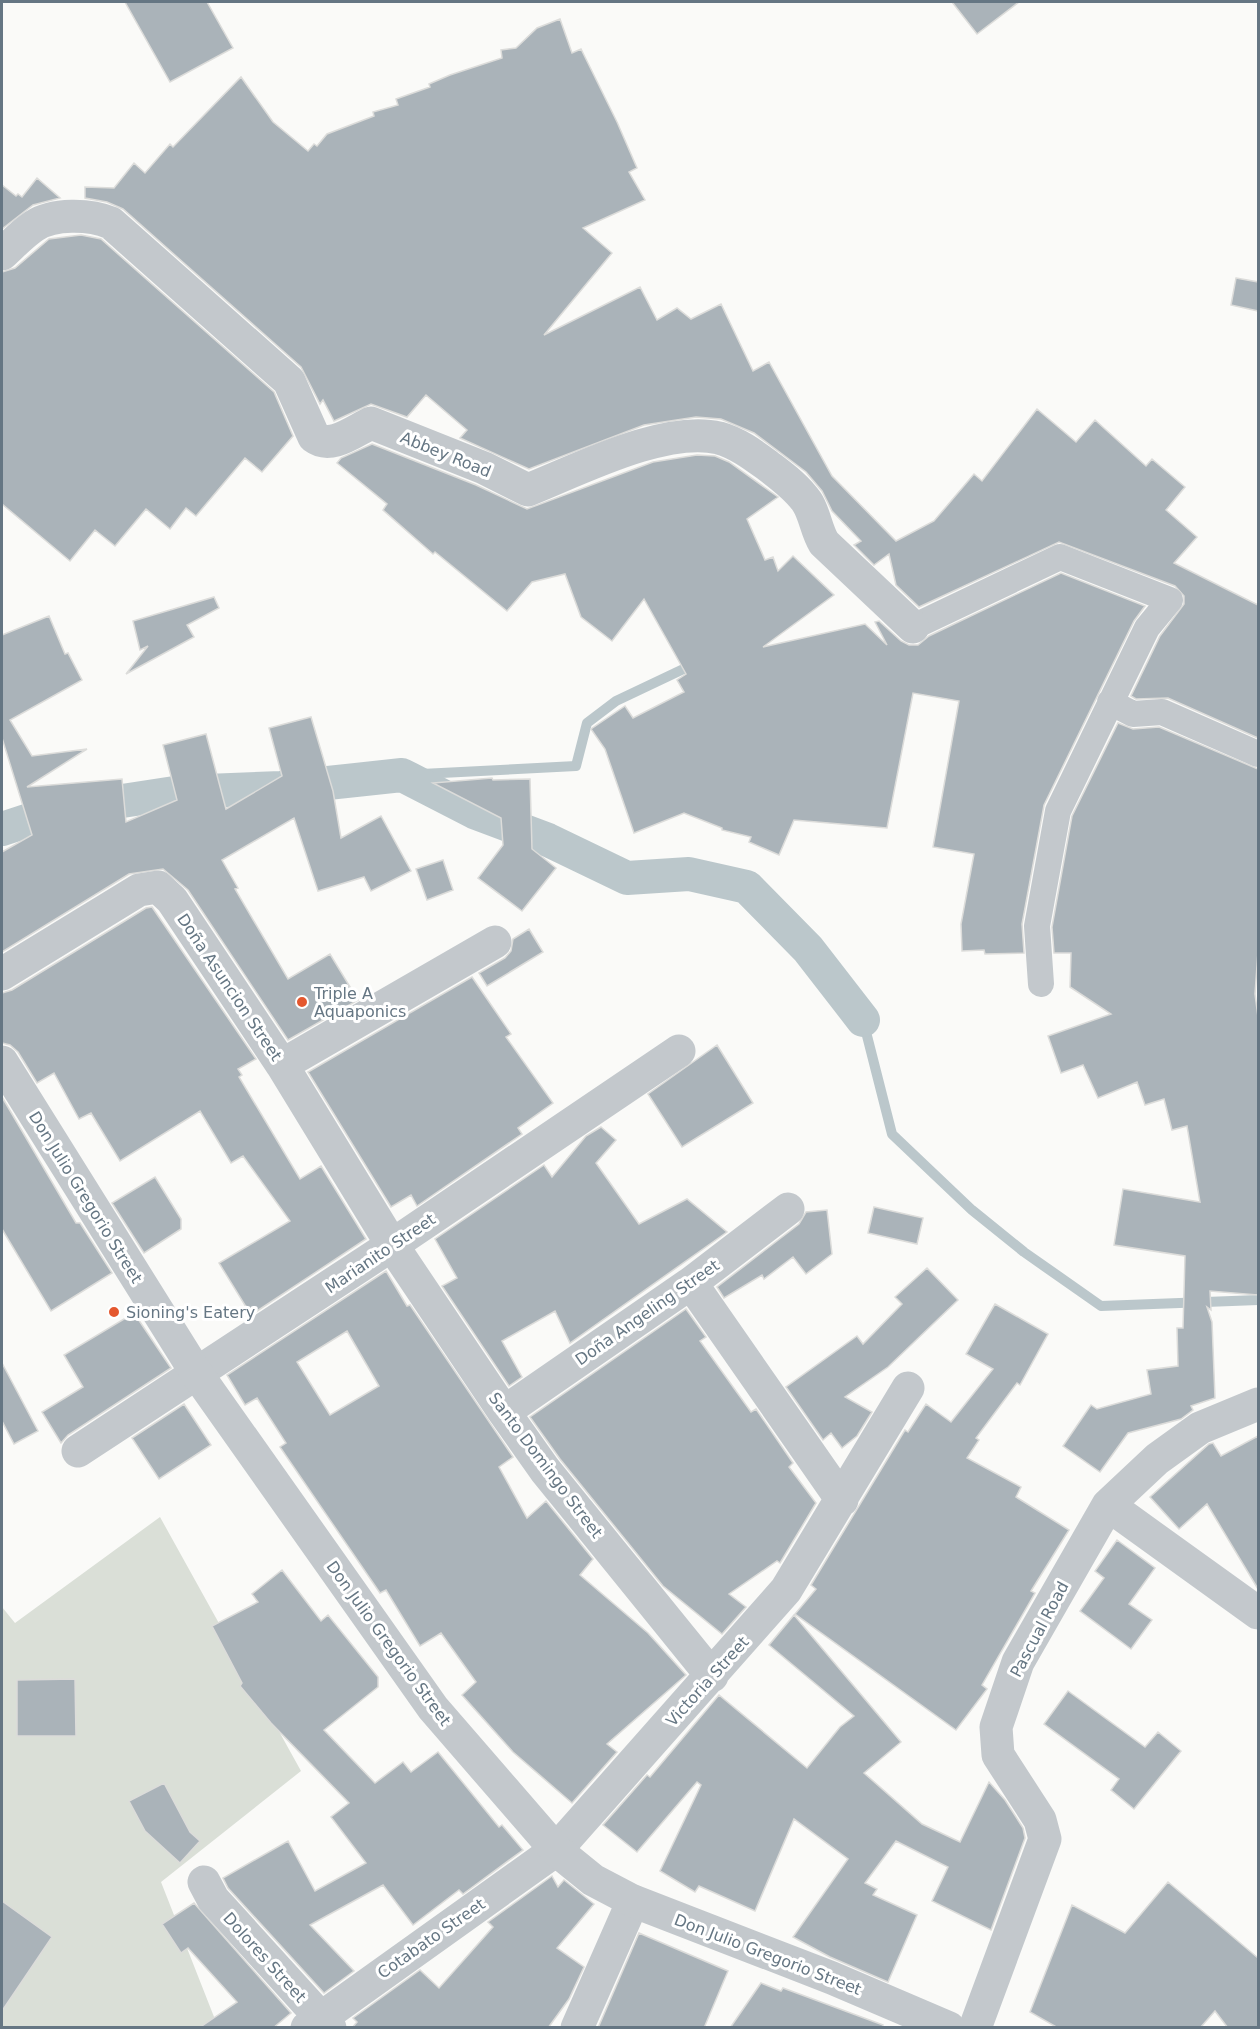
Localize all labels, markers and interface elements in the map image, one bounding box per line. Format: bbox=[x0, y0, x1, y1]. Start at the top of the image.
street label: Abbey Road bbox=[398, 428, 494, 481]
street label: Doña Asuncion Street bbox=[173, 910, 286, 1065]
place label: Triple A Aquaponics bbox=[313, 984, 406, 1021]
marker: Triple A Aquaponics bbox=[295, 995, 309, 1009]
street label: Don Julio Gregorio Street bbox=[25, 1108, 146, 1287]
street label: Marianito Street bbox=[322, 1210, 439, 1297]
street label: Doña Angeling Street bbox=[572, 1256, 723, 1369]
place label: Sioning's Eatery bbox=[126, 1303, 255, 1322]
marker: Sioning's Eatery bbox=[107, 1305, 121, 1319]
street label: Santo Domingo Street bbox=[485, 1389, 607, 1542]
street label: Don Julio Gregorio Street bbox=[322, 1557, 455, 1729]
street label: Pascual Road bbox=[1006, 1578, 1073, 1680]
street label: Victoria Street bbox=[662, 1632, 753, 1730]
street label: Cotabato Street bbox=[374, 1894, 489, 1983]
street label: Dolores Street bbox=[219, 1908, 310, 2006]
street label: Don Julio Gregorio Street bbox=[672, 1910, 864, 1999]

